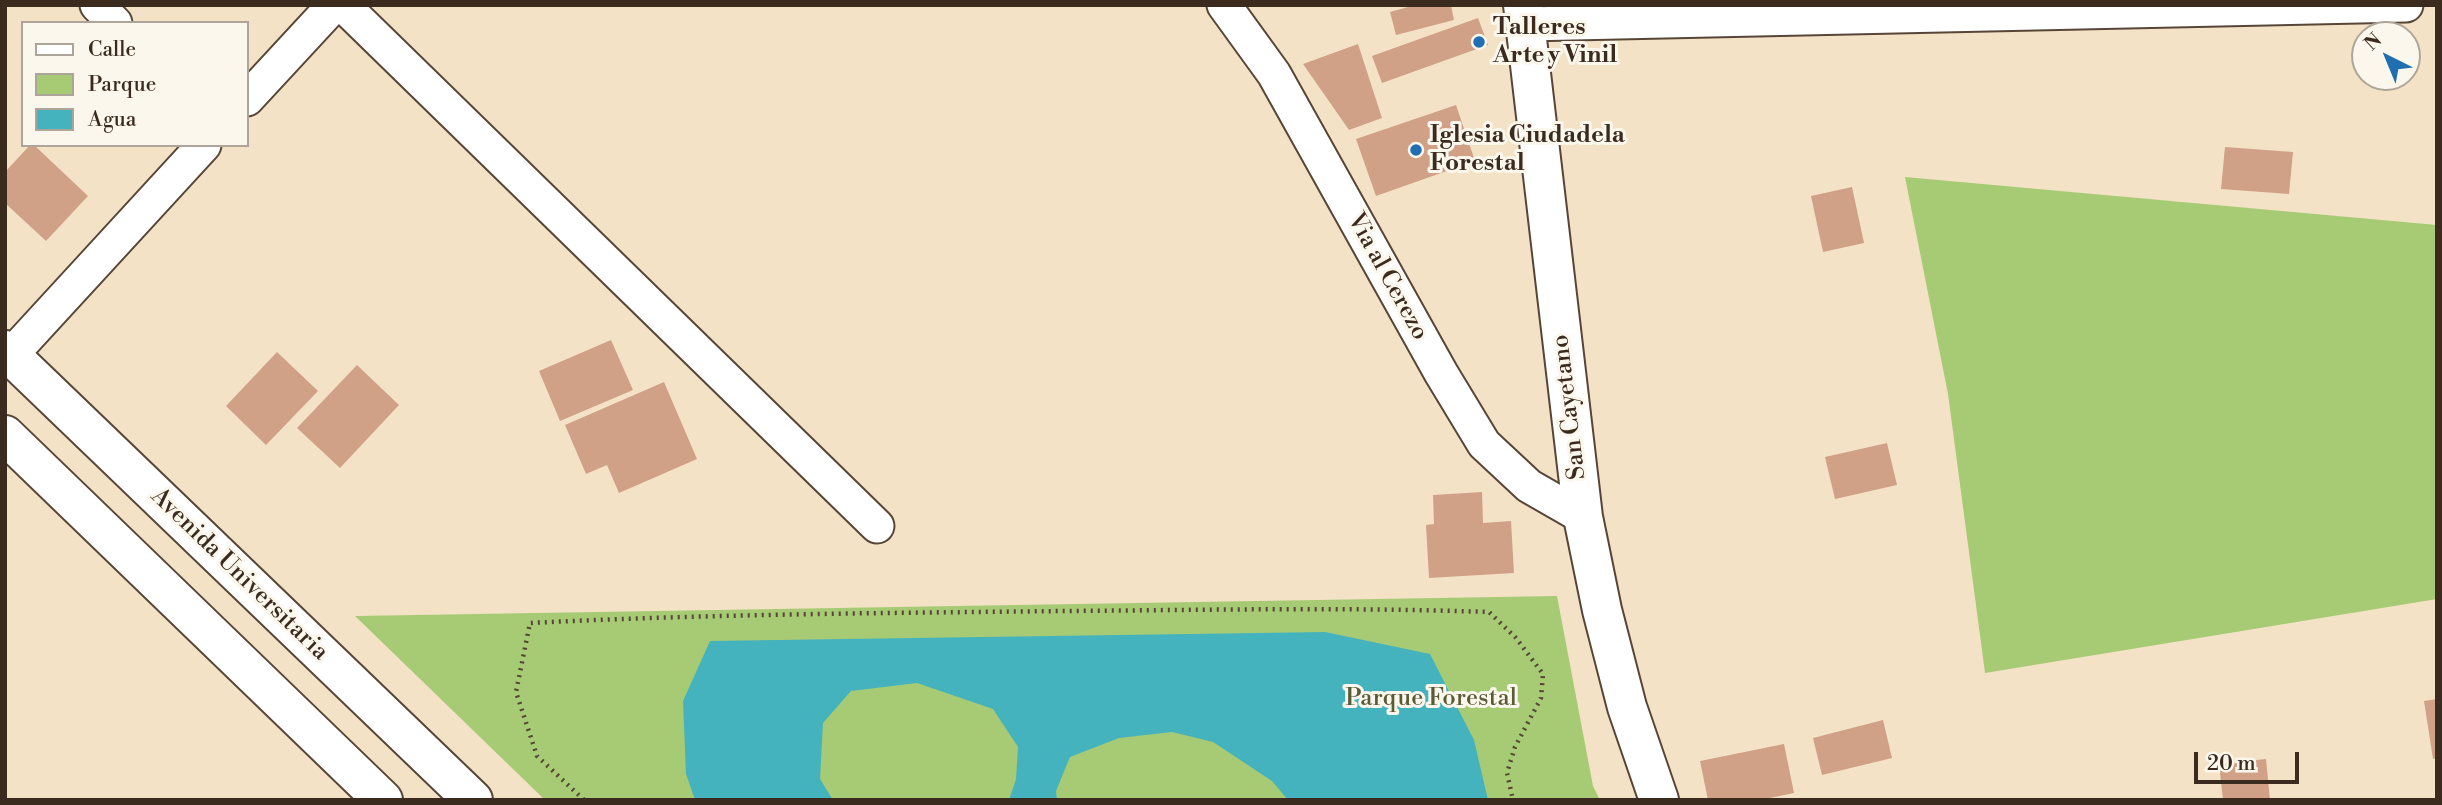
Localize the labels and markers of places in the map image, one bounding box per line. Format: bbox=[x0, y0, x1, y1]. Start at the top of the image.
place label: Talleres Arte y Vinil bbox=[1493, 14, 1617, 70]
marker: Talleres Arte y Vinil bbox=[1471, 34, 1487, 50]
place label: Iglesia Ciudadela Forestal bbox=[1430, 122, 1625, 178]
marker: Iglesia Ciudadela Forestal bbox=[1408, 142, 1424, 158]

